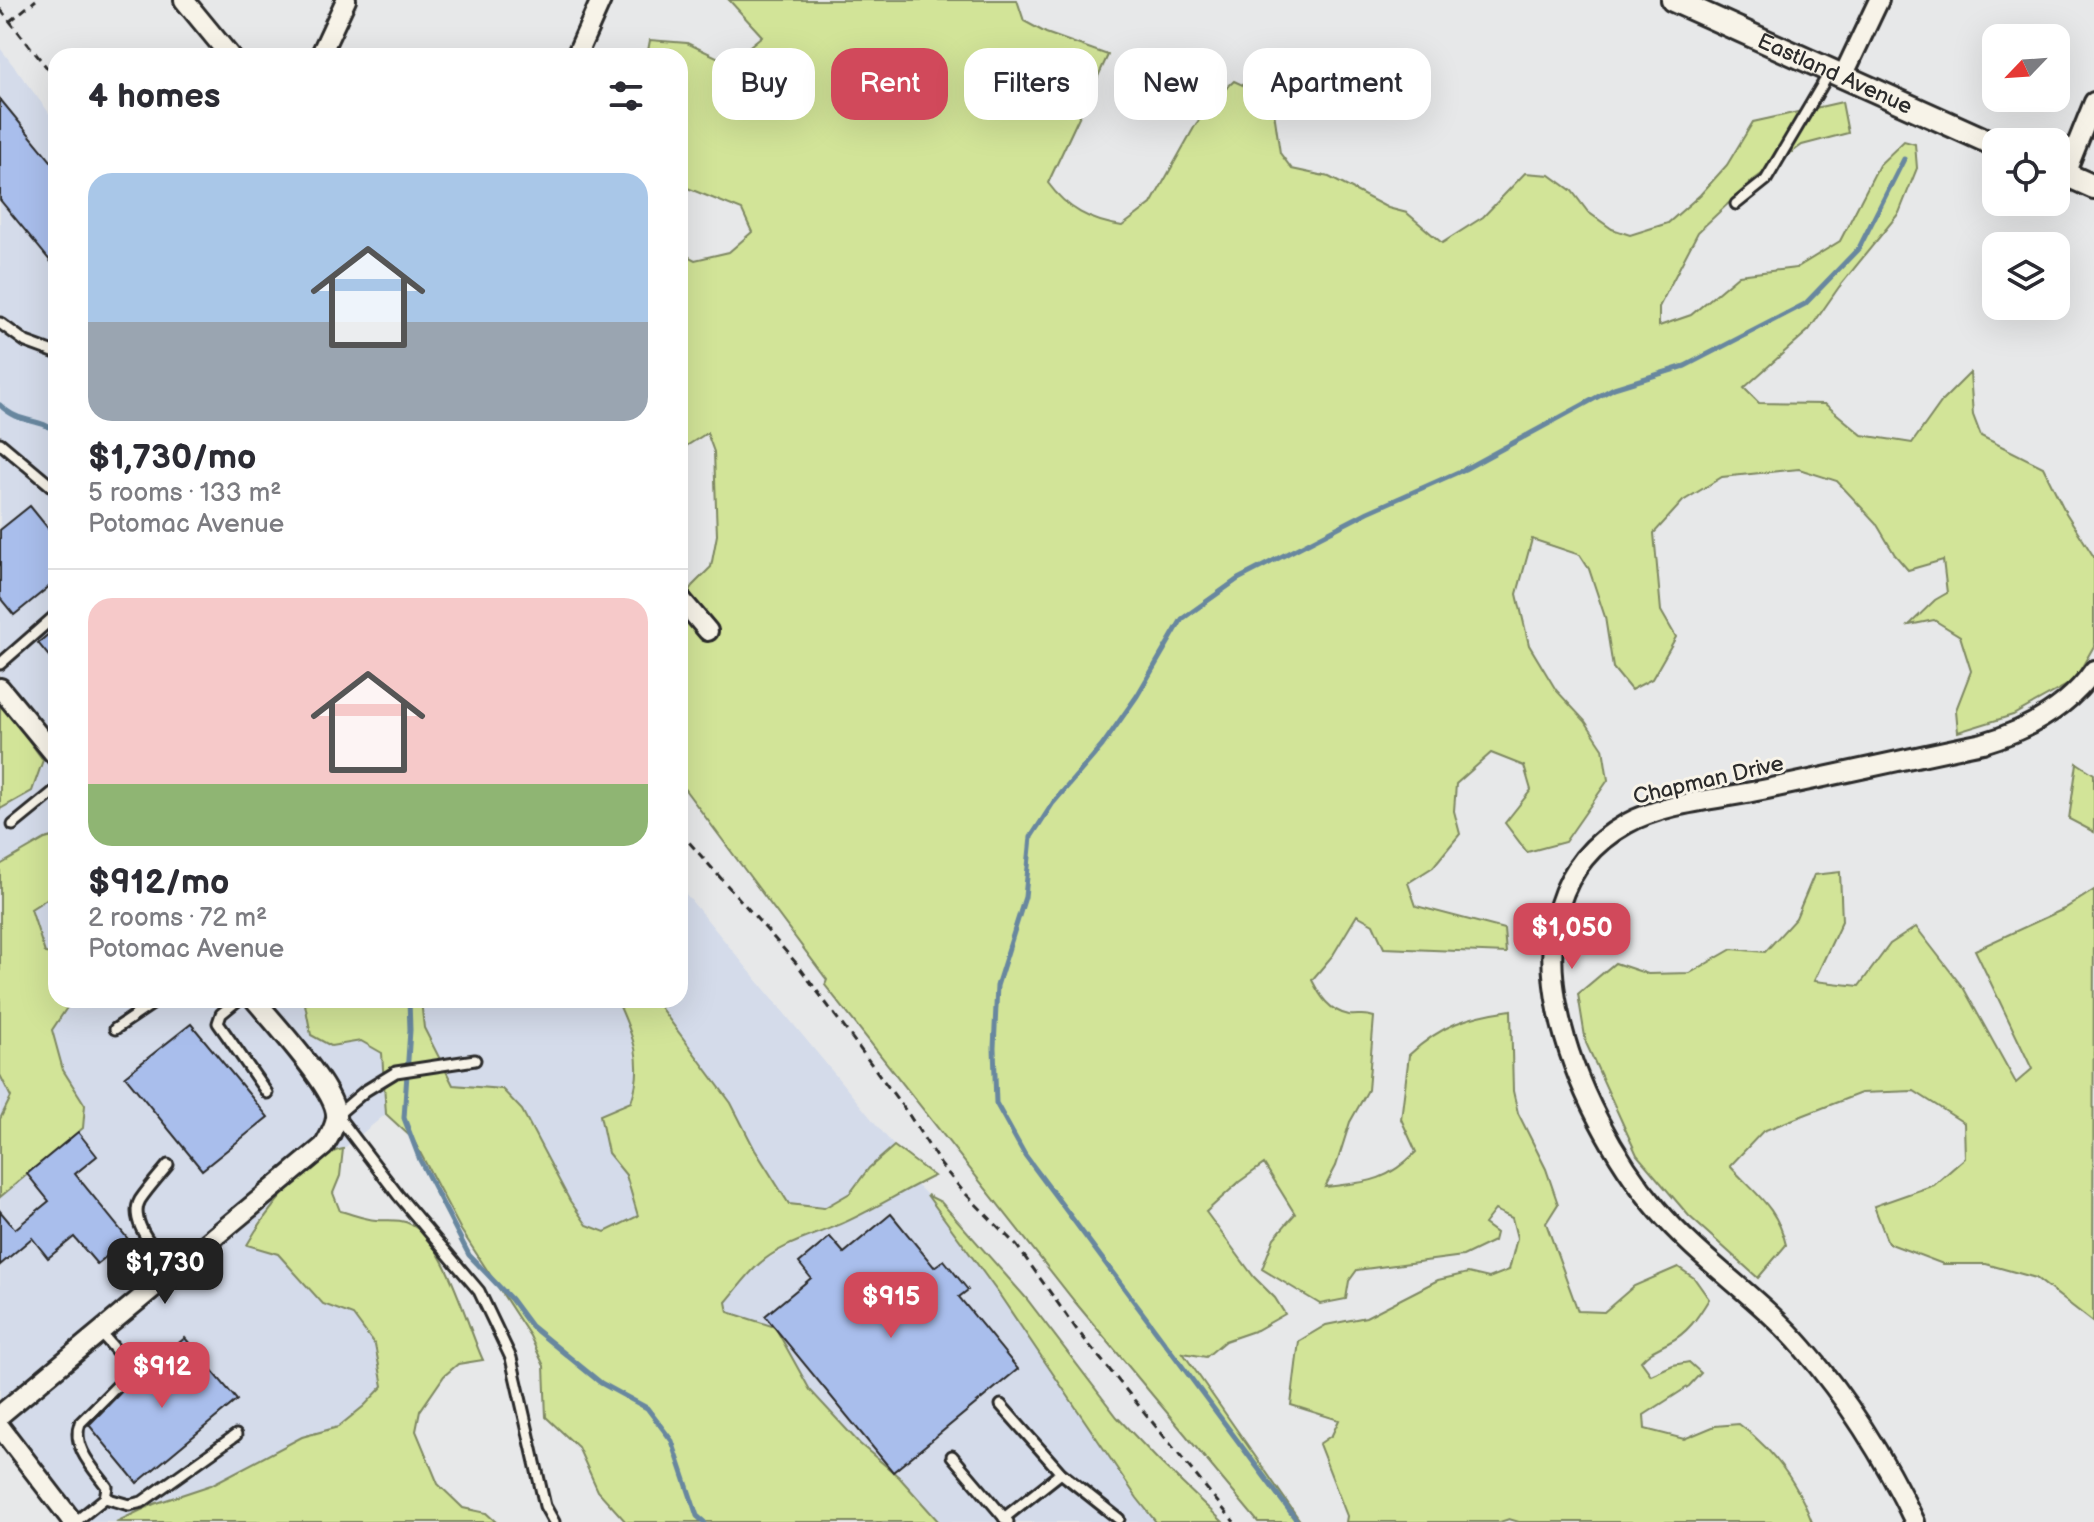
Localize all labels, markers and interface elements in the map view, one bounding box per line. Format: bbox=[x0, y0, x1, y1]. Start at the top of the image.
north arrow bbox=[1982, 24, 2070, 112]
map controls bbox=[1982, 24, 2070, 320]
street label: Eastland Avenue bbox=[1753, 28, 1916, 121]
chip: Buy bbox=[712, 48, 815, 120]
chip: Rent bbox=[831, 48, 948, 120]
chip: Filters bbox=[964, 48, 1098, 120]
chip: New bbox=[1114, 48, 1227, 120]
chip: Apartment bbox=[1243, 48, 1431, 120]
icon: filters bbox=[604, 74, 648, 118]
text: 4 homes bbox=[88, 76, 220, 117]
button: locate bbox=[1982, 128, 2070, 216]
icon: home bbox=[296, 225, 440, 369]
button: layers bbox=[1982, 232, 2070, 320]
text: $1,730/mo bbox=[88, 437, 256, 478]
text: 5 rooms · 133 m² bbox=[88, 478, 281, 509]
text: Potomac Avenue bbox=[88, 509, 284, 540]
icon: home bbox=[296, 650, 440, 794]
street label: Chapman Drive bbox=[1630, 750, 1786, 811]
text: $912/mo bbox=[88, 862, 229, 903]
text: 2 rooms · 72 m² bbox=[88, 903, 267, 934]
pin: $1,050 bbox=[1507, 903, 1637, 971]
text: $1,050 bbox=[1531, 913, 1613, 944]
text: Potomac Avenue bbox=[88, 934, 284, 965]
pin: $1,730 bbox=[100, 1238, 230, 1306]
text: $1,730 bbox=[125, 1248, 205, 1279]
pin: $915 bbox=[844, 1272, 938, 1340]
text: $915 bbox=[862, 1282, 920, 1313]
pin: $912 bbox=[115, 1342, 209, 1410]
text: $912 bbox=[133, 1352, 191, 1383]

